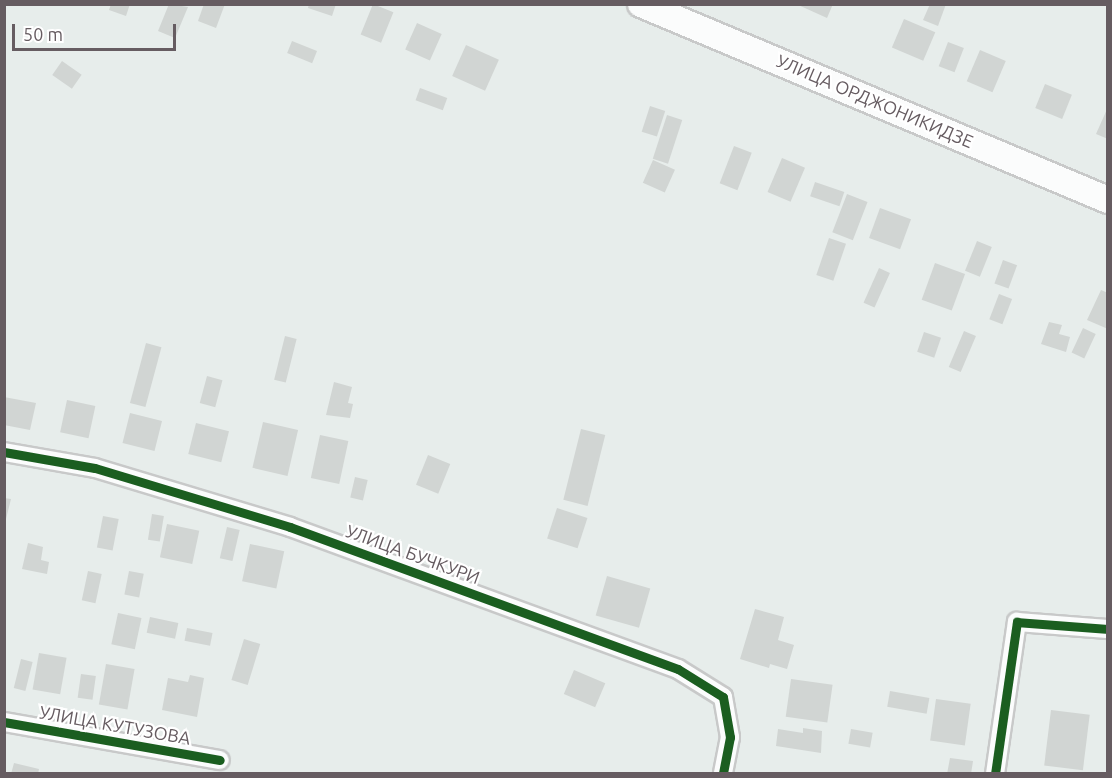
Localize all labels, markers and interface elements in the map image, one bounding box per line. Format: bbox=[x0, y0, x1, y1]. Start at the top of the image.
scale bar bbox=[15, 12, 178, 50]
text: 50 m bbox=[23, 24, 63, 44]
street label: УЛИЦА ОРДЖОНИКИДЗЕ bbox=[774, 50, 976, 152]
street label: УЛИЦА БУЧКУРИ bbox=[343, 520, 483, 588]
street label: УЛИЦА КУТУЗОВА bbox=[38, 701, 192, 749]

